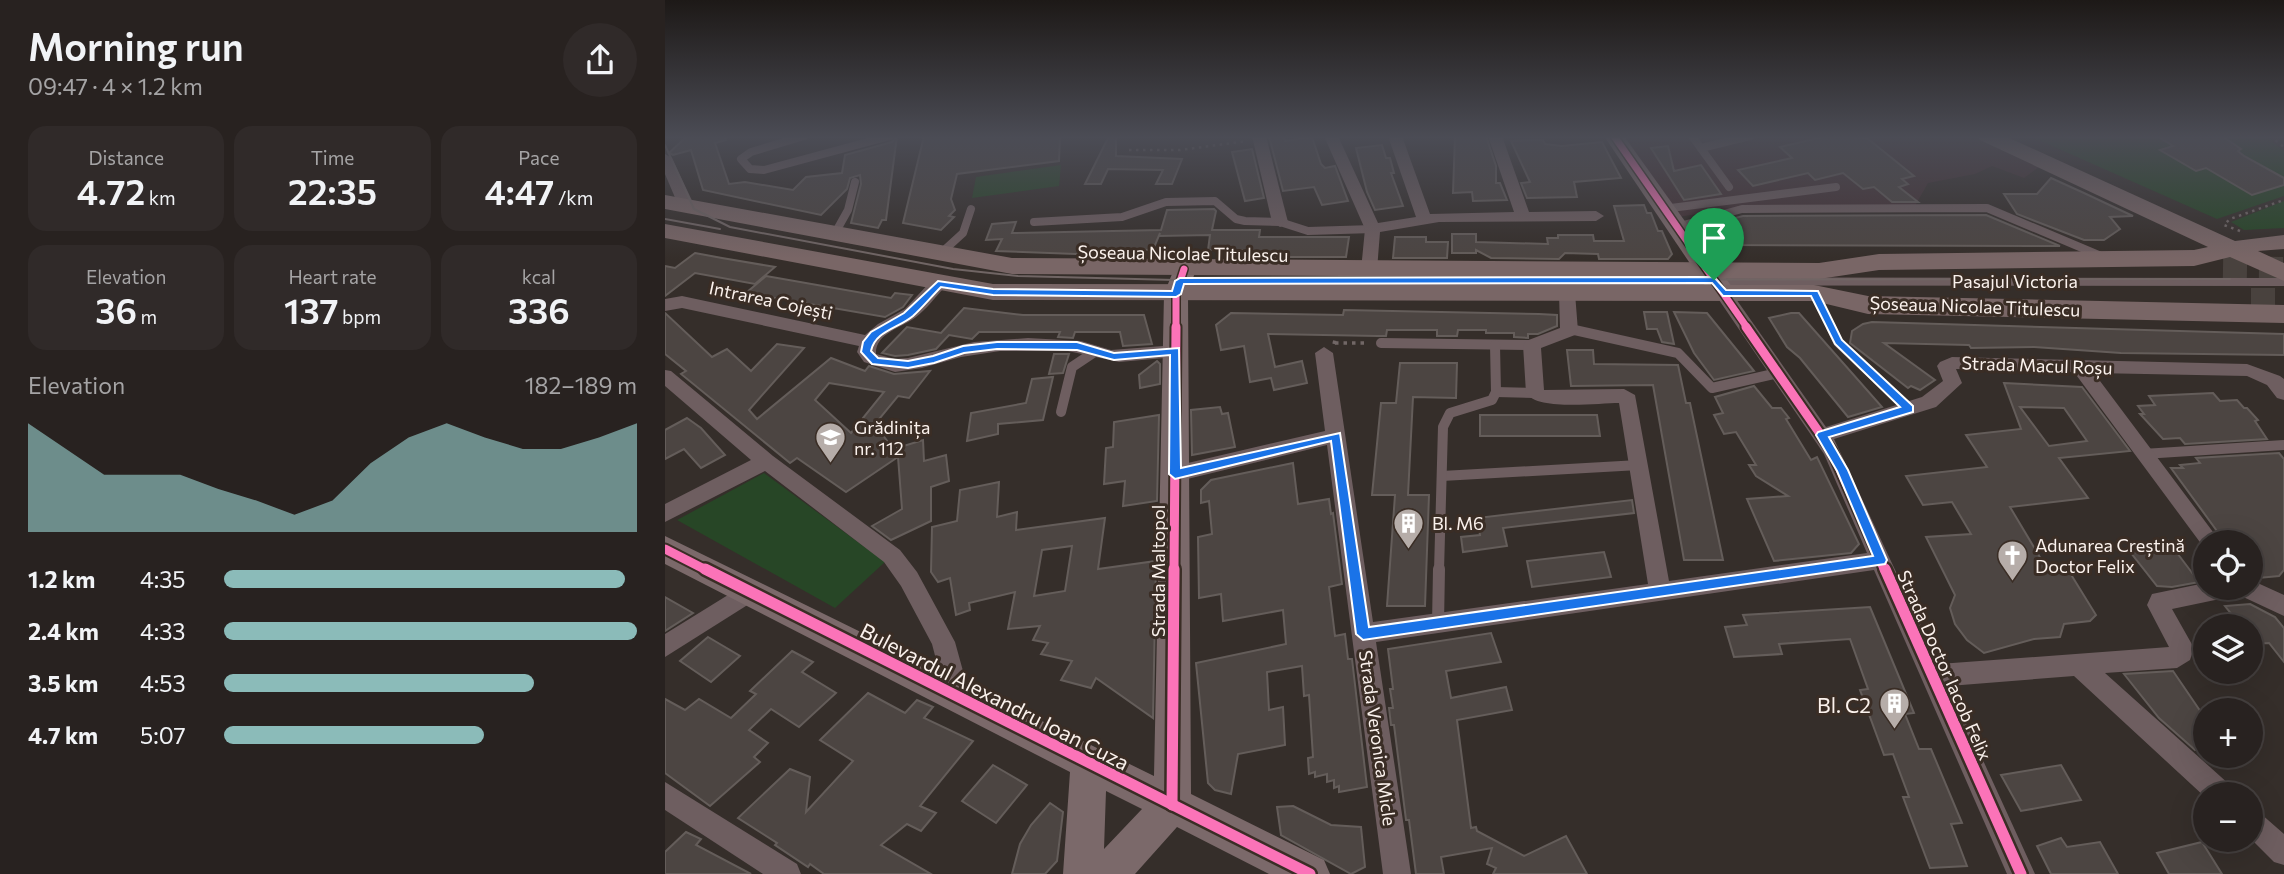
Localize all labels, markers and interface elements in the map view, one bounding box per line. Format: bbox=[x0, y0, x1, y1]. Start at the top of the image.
text: Morning run bbox=[28, 22, 244, 69]
button: share bbox=[563, 23, 637, 97]
text: 09:47 · 4 × 1.2 km bbox=[28, 72, 203, 100]
text: Distance bbox=[88, 146, 164, 169]
text: Time bbox=[311, 146, 354, 169]
text: Pace bbox=[518, 146, 559, 169]
text: 4.72 bbox=[77, 169, 145, 212]
text: 22:35 bbox=[288, 169, 377, 212]
text: 4:47 bbox=[484, 169, 554, 212]
text: km bbox=[145, 186, 176, 209]
text: /km bbox=[554, 186, 593, 209]
pin bbox=[1684, 208, 1744, 280]
icon: arrive bbox=[1695, 219, 1733, 257]
street label: Șoseaua Nicolae Titulescu bbox=[1077, 240, 1289, 267]
text: Elevation bbox=[86, 265, 166, 288]
text: Heart rate bbox=[288, 265, 377, 288]
text: kcal bbox=[522, 265, 556, 288]
street label: Pasajul Victoria bbox=[1952, 270, 2078, 292]
street label: Intrarea Cojești bbox=[707, 276, 835, 325]
text: 36 bbox=[95, 288, 137, 331]
text: 137 bbox=[284, 288, 338, 331]
text: 336 bbox=[508, 288, 570, 331]
street label: Șoseaua Nicolae Titulescu bbox=[1869, 291, 2081, 322]
text: m bbox=[137, 305, 157, 328]
text: bpm bbox=[338, 305, 381, 328]
street label: Strada Macul Roșu bbox=[1961, 351, 2113, 380]
text: Elevation bbox=[28, 371, 125, 399]
text: 182–189 m bbox=[525, 371, 637, 399]
place label: Grădinița nr. 112 bbox=[854, 416, 930, 459]
school or university icon: Grădinița nr. 112 bbox=[814, 420, 848, 464]
street label: Strada Maltopol bbox=[1147, 505, 1169, 637]
building icon: Bl. M6 bbox=[1392, 506, 1426, 550]
place label: Bl. M6 bbox=[1432, 512, 1484, 534]
map controls bbox=[2193, 530, 2263, 852]
button: locate bbox=[2193, 530, 2263, 600]
place label: Adunarea Creștină Doctor Felix bbox=[2035, 534, 2185, 577]
church icon: Adunarea Creștină Doctor Felix bbox=[1995, 538, 2029, 582]
text: 1.2 km bbox=[28, 565, 95, 593]
text: 4:35 bbox=[140, 565, 186, 593]
street label: Strada Doctor Iacob Felix bbox=[1893, 567, 1997, 764]
button: layers bbox=[2193, 614, 2263, 684]
text: 2.4 km bbox=[28, 617, 99, 645]
text: 4:33 bbox=[140, 617, 185, 645]
street label: Bulevardul Alexandru Ioan Cuza bbox=[856, 617, 1134, 775]
street label: Strada Veronica Micle bbox=[1355, 649, 1401, 827]
text: 3.5 km bbox=[28, 669, 98, 697]
text: 4:53 bbox=[140, 669, 186, 697]
building icon: Bl. C2 bbox=[1877, 687, 1911, 731]
place label: Bl. C2 bbox=[1817, 692, 1871, 717]
button: + bbox=[2193, 698, 2263, 768]
text: 4.7 km bbox=[28, 721, 98, 749]
text: 5:07 bbox=[140, 721, 186, 749]
button: − bbox=[2193, 782, 2263, 852]

